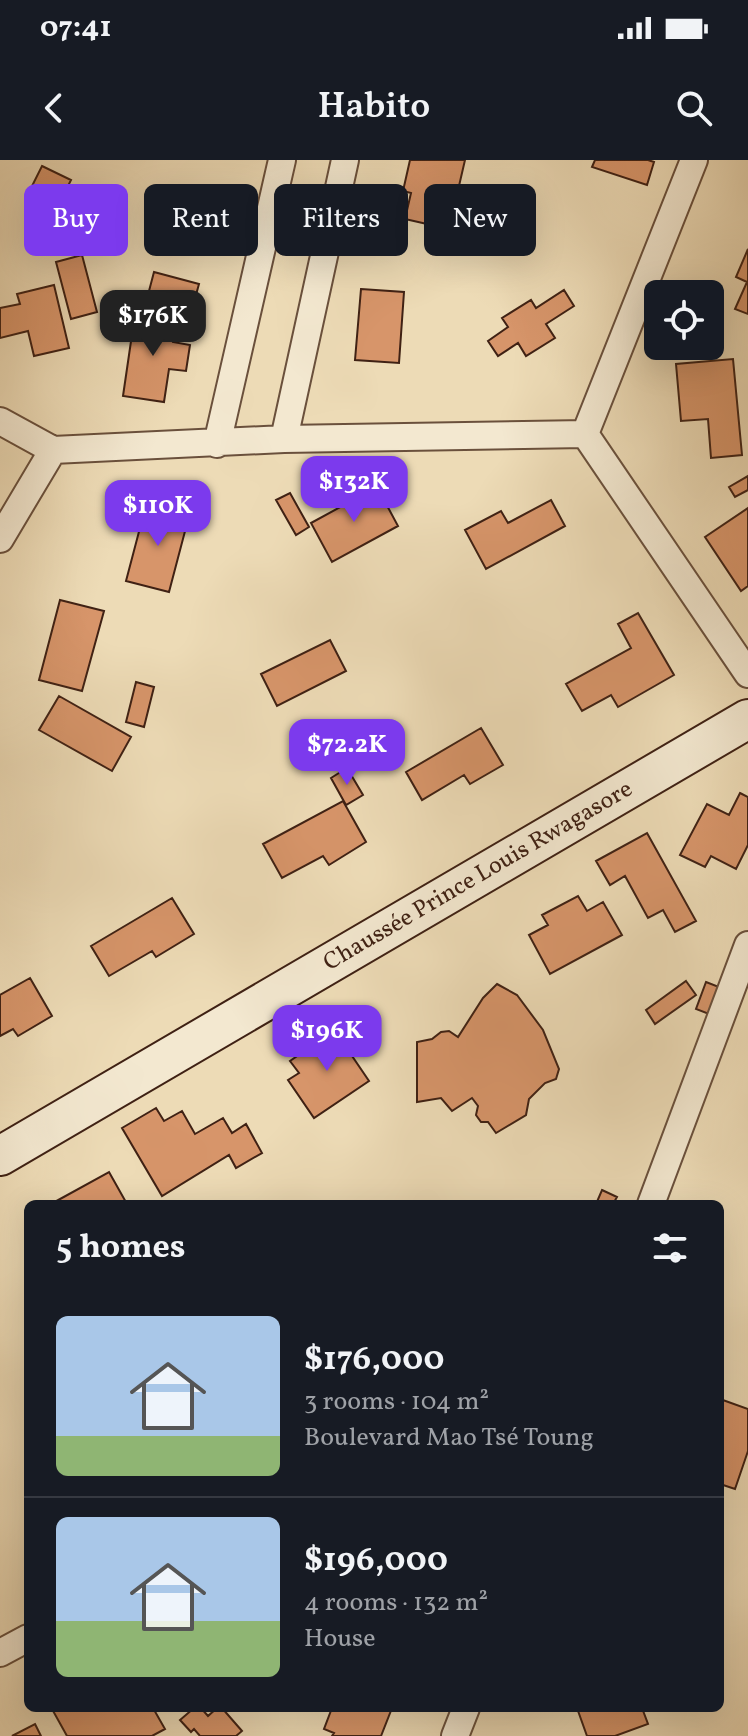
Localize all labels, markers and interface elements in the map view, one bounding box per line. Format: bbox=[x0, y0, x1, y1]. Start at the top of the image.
text: 07:41 bbox=[40, 7, 112, 49]
text: Habito bbox=[318, 83, 430, 133]
icon: back bbox=[32, 86, 76, 130]
icon: search bbox=[672, 86, 716, 130]
chip: Buy bbox=[24, 184, 128, 256]
chip: Rent bbox=[144, 184, 258, 256]
chip: Filters bbox=[274, 184, 408, 256]
chip: New bbox=[424, 184, 536, 256]
map controls bbox=[644, 280, 724, 360]
button: locate bbox=[644, 280, 724, 360]
pin: $176K bbox=[97, 290, 209, 358]
text: $176K bbox=[118, 298, 188, 334]
pin: $132K bbox=[298, 456, 410, 524]
text: $132K bbox=[319, 464, 389, 500]
pin: $110K bbox=[102, 480, 214, 548]
text: $110K bbox=[123, 488, 193, 524]
pin: $72.2K bbox=[282, 719, 412, 787]
text: $72.2K bbox=[307, 727, 387, 763]
street label: Chaussée Prince Louis Rwagasore bbox=[317, 773, 639, 980]
pin: $196K bbox=[271, 1005, 383, 1073]
text: $196K bbox=[291, 1013, 363, 1049]
text: 5 homes bbox=[56, 1225, 186, 1272]
icon: filters bbox=[648, 1226, 692, 1270]
text: $176,000 bbox=[304, 1337, 445, 1384]
icon: home bbox=[120, 1348, 216, 1444]
text: 3 rooms · 104 m² bbox=[304, 1384, 489, 1420]
text: Boulevard Mao Tsé Toung bbox=[304, 1420, 594, 1456]
text: $196,000 bbox=[304, 1538, 448, 1585]
icon: home bbox=[120, 1549, 216, 1645]
text: 4 rooms · 132 m² bbox=[304, 1585, 488, 1621]
text: House bbox=[304, 1621, 376, 1657]

